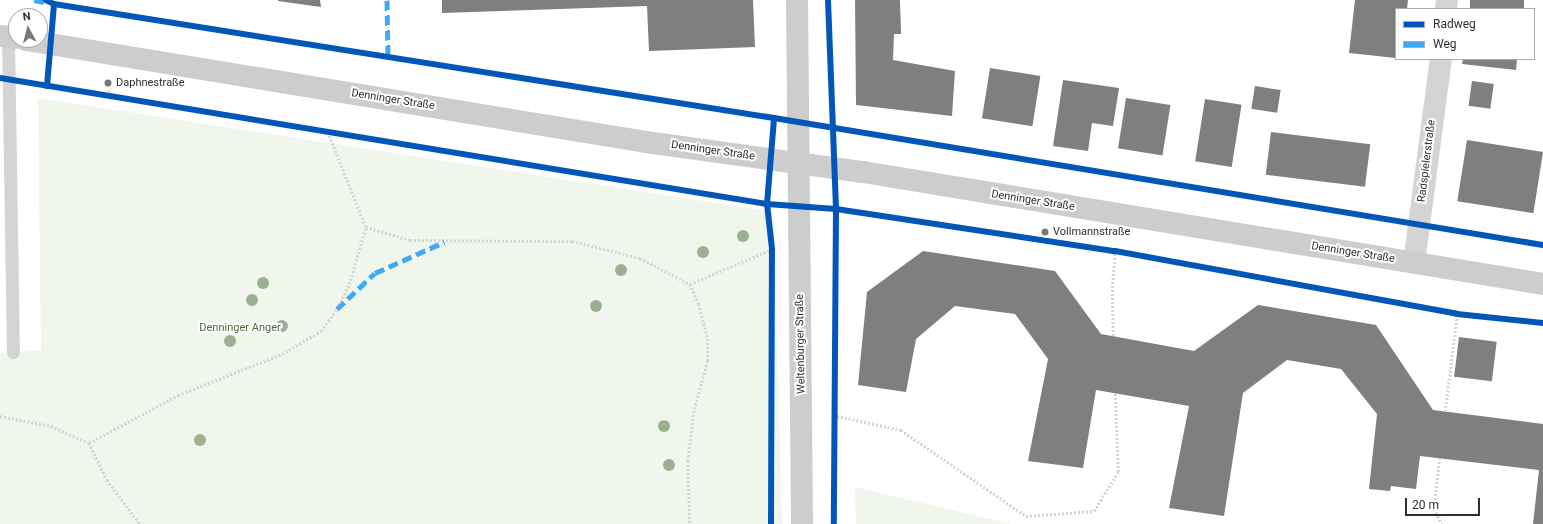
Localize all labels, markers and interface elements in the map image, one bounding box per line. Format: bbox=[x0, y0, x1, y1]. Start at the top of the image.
north arrow bbox=[8, 8, 48, 48]
legend bbox=[1395, 8, 1535, 60]
text: N bbox=[22, 10, 31, 24]
text: Radweg bbox=[1433, 17, 1476, 31]
text: Weg bbox=[1433, 37, 1457, 51]
place label: Daphnestraße bbox=[116, 76, 184, 90]
marker: Daphnestraße bbox=[103, 78, 113, 88]
street label: Denninger Straße bbox=[350, 87, 436, 113]
street label: Radspielerstraße bbox=[1415, 119, 1439, 203]
street label: Denninger Straße bbox=[670, 139, 756, 163]
street label: Denninger Straße bbox=[990, 188, 1076, 214]
place label: Vollmannstraße bbox=[1053, 225, 1130, 239]
marker: Vollmannstraße bbox=[1040, 227, 1050, 237]
street label: Denninger Straße bbox=[1310, 240, 1396, 266]
street label: Weltenburger Straße bbox=[794, 294, 808, 394]
park label: Denninger Anger bbox=[199, 321, 281, 335]
scale bar bbox=[1407, 490, 1482, 516]
text: 20 m bbox=[1412, 498, 1439, 512]

